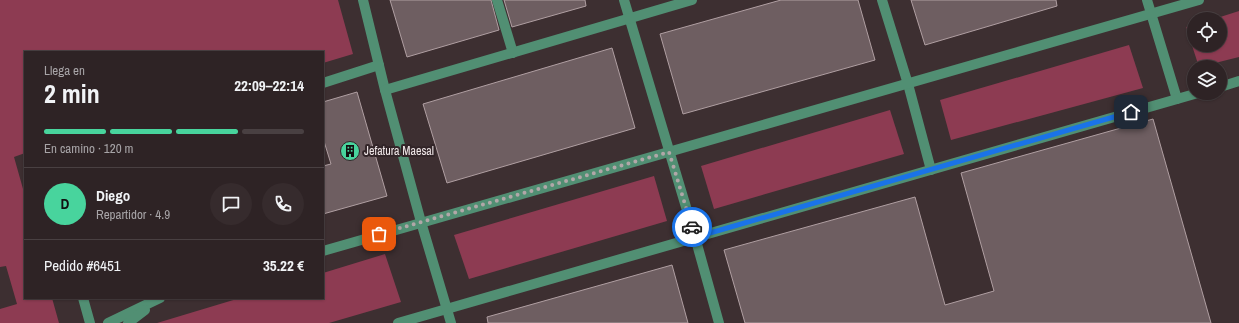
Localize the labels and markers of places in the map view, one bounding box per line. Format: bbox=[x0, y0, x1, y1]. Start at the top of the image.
pin bbox=[1114, 95, 1148, 129]
building icon: Jefatura Maesal bbox=[339, 140, 361, 162]
place label: Jefatura Maesal bbox=[364, 143, 434, 159]
pin bbox=[362, 217, 396, 251]

